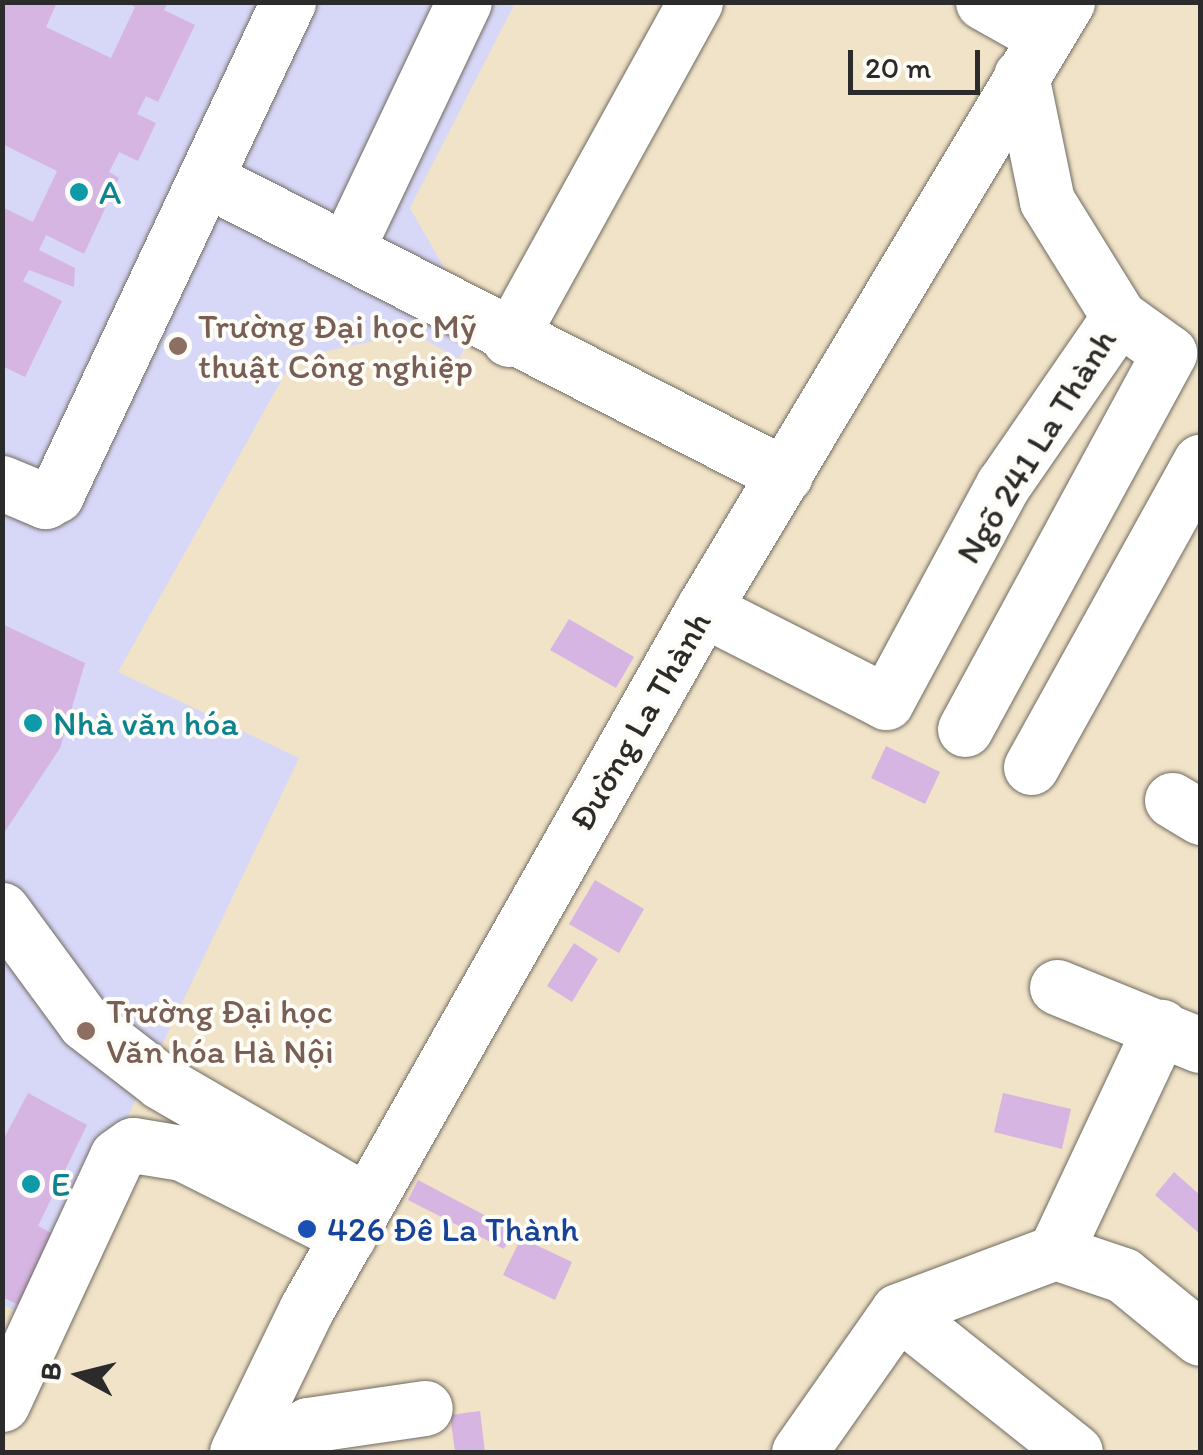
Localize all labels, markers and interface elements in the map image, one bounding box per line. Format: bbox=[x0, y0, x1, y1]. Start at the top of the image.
scale bar bbox=[853, 30, 986, 92]
text: 20 m bbox=[865, 49, 931, 86]
place label: A bbox=[99, 171, 121, 213]
marker: A bbox=[68, 181, 90, 203]
place label: Trường Đại học Mỹ thuật Công nghiệp bbox=[198, 305, 476, 387]
street label: Ngõ 241 La Thành bbox=[947, 321, 1125, 571]
marker: Trường Đại học Mỹ thuật Công nghiệp bbox=[167, 335, 189, 357]
street label: Đường La Thành bbox=[560, 604, 720, 838]
place label: Nhà văn hóa bbox=[53, 702, 237, 744]
marker: Nhà văn hóa bbox=[22, 712, 44, 734]
place label: Trường Đại học Văn hóa Hà Nội bbox=[106, 990, 335, 1072]
marker: Trường Đại học Văn hóa Hà Nội bbox=[75, 1020, 97, 1042]
place label: E bbox=[51, 1163, 70, 1205]
marker: E bbox=[20, 1173, 42, 1195]
place label: 426 Đê La Thành bbox=[327, 1208, 579, 1250]
marker: 426 Đê La Thành bbox=[296, 1218, 318, 1240]
north arrow bbox=[30, 1325, 130, 1425]
text: B bbox=[32, 1360, 68, 1382]

